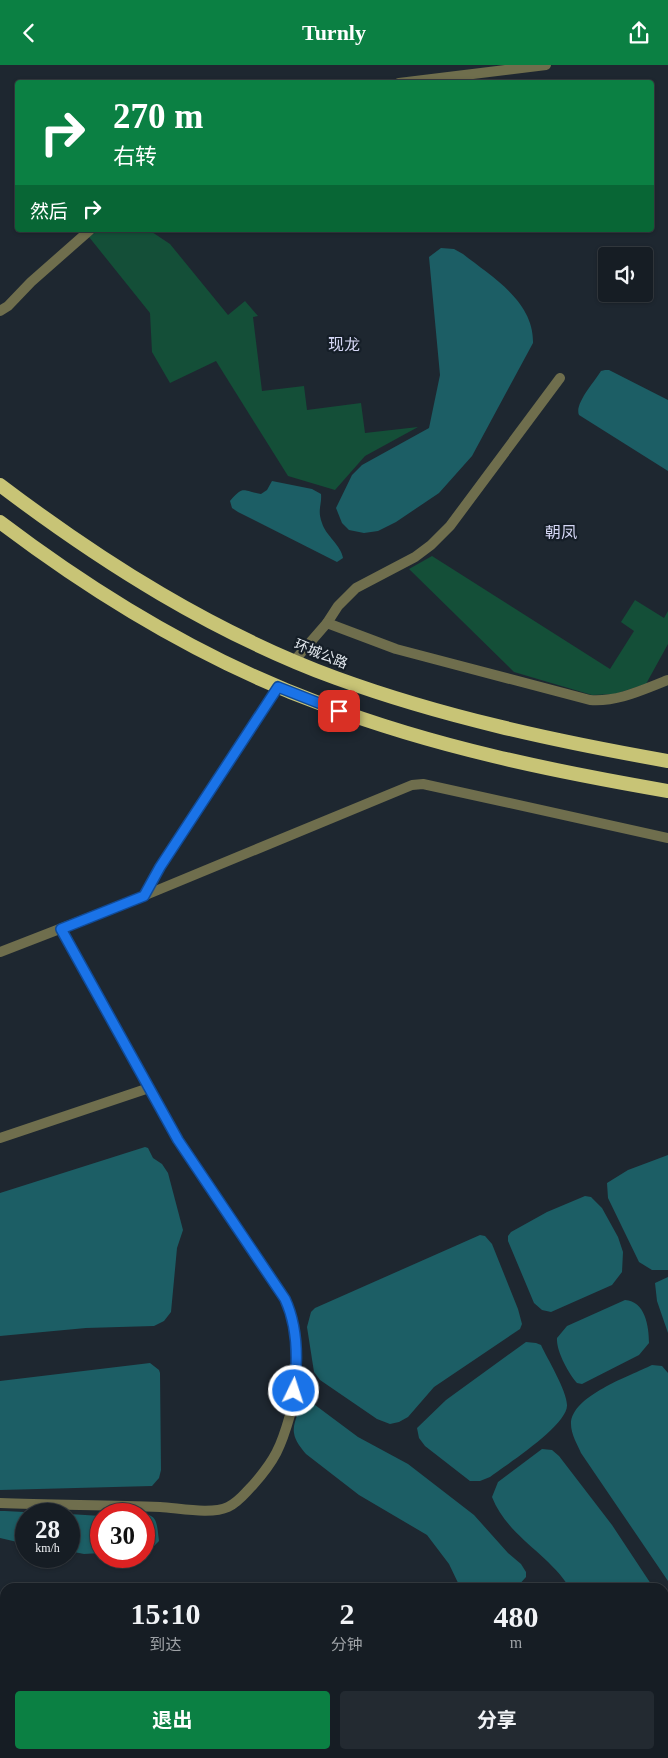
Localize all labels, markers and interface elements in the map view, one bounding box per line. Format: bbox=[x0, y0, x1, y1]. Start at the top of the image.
icon: back bbox=[15, 19, 43, 47]
icon: share bbox=[625, 19, 653, 47]
text: Turnly bbox=[302, 20, 366, 45]
text: 270 m bbox=[113, 97, 203, 136]
icon: right bbox=[30, 100, 95, 165]
text: 右转 bbox=[113, 144, 157, 169]
icon: right bbox=[78, 195, 106, 223]
text: 然后 bbox=[30, 201, 68, 222]
map controls bbox=[598, 247, 653, 302]
button: sound bbox=[598, 247, 653, 302]
district label: 现龙 bbox=[328, 336, 360, 353]
district label: 朝凤 bbox=[545, 524, 577, 541]
street label: 环城公路 bbox=[292, 637, 350, 671]
pin bbox=[318, 690, 360, 732]
icon: arrive bbox=[325, 697, 353, 725]
position arrow bbox=[267, 1364, 319, 1416]
speed limit sign: 30 bbox=[90, 1503, 155, 1568]
text: 28 bbox=[35, 1516, 60, 1543]
text: km/h bbox=[35, 1541, 60, 1555]
text: 15:10 bbox=[130, 1597, 200, 1630]
text: 2 bbox=[339, 1597, 354, 1630]
text: 480 bbox=[493, 1600, 538, 1633]
text: m bbox=[510, 1634, 522, 1651]
text: 到达 bbox=[149, 1636, 181, 1653]
text: 分钟 bbox=[331, 1636, 363, 1653]
button: 退出 bbox=[15, 1691, 330, 1749]
button: 分享 bbox=[340, 1691, 654, 1749]

